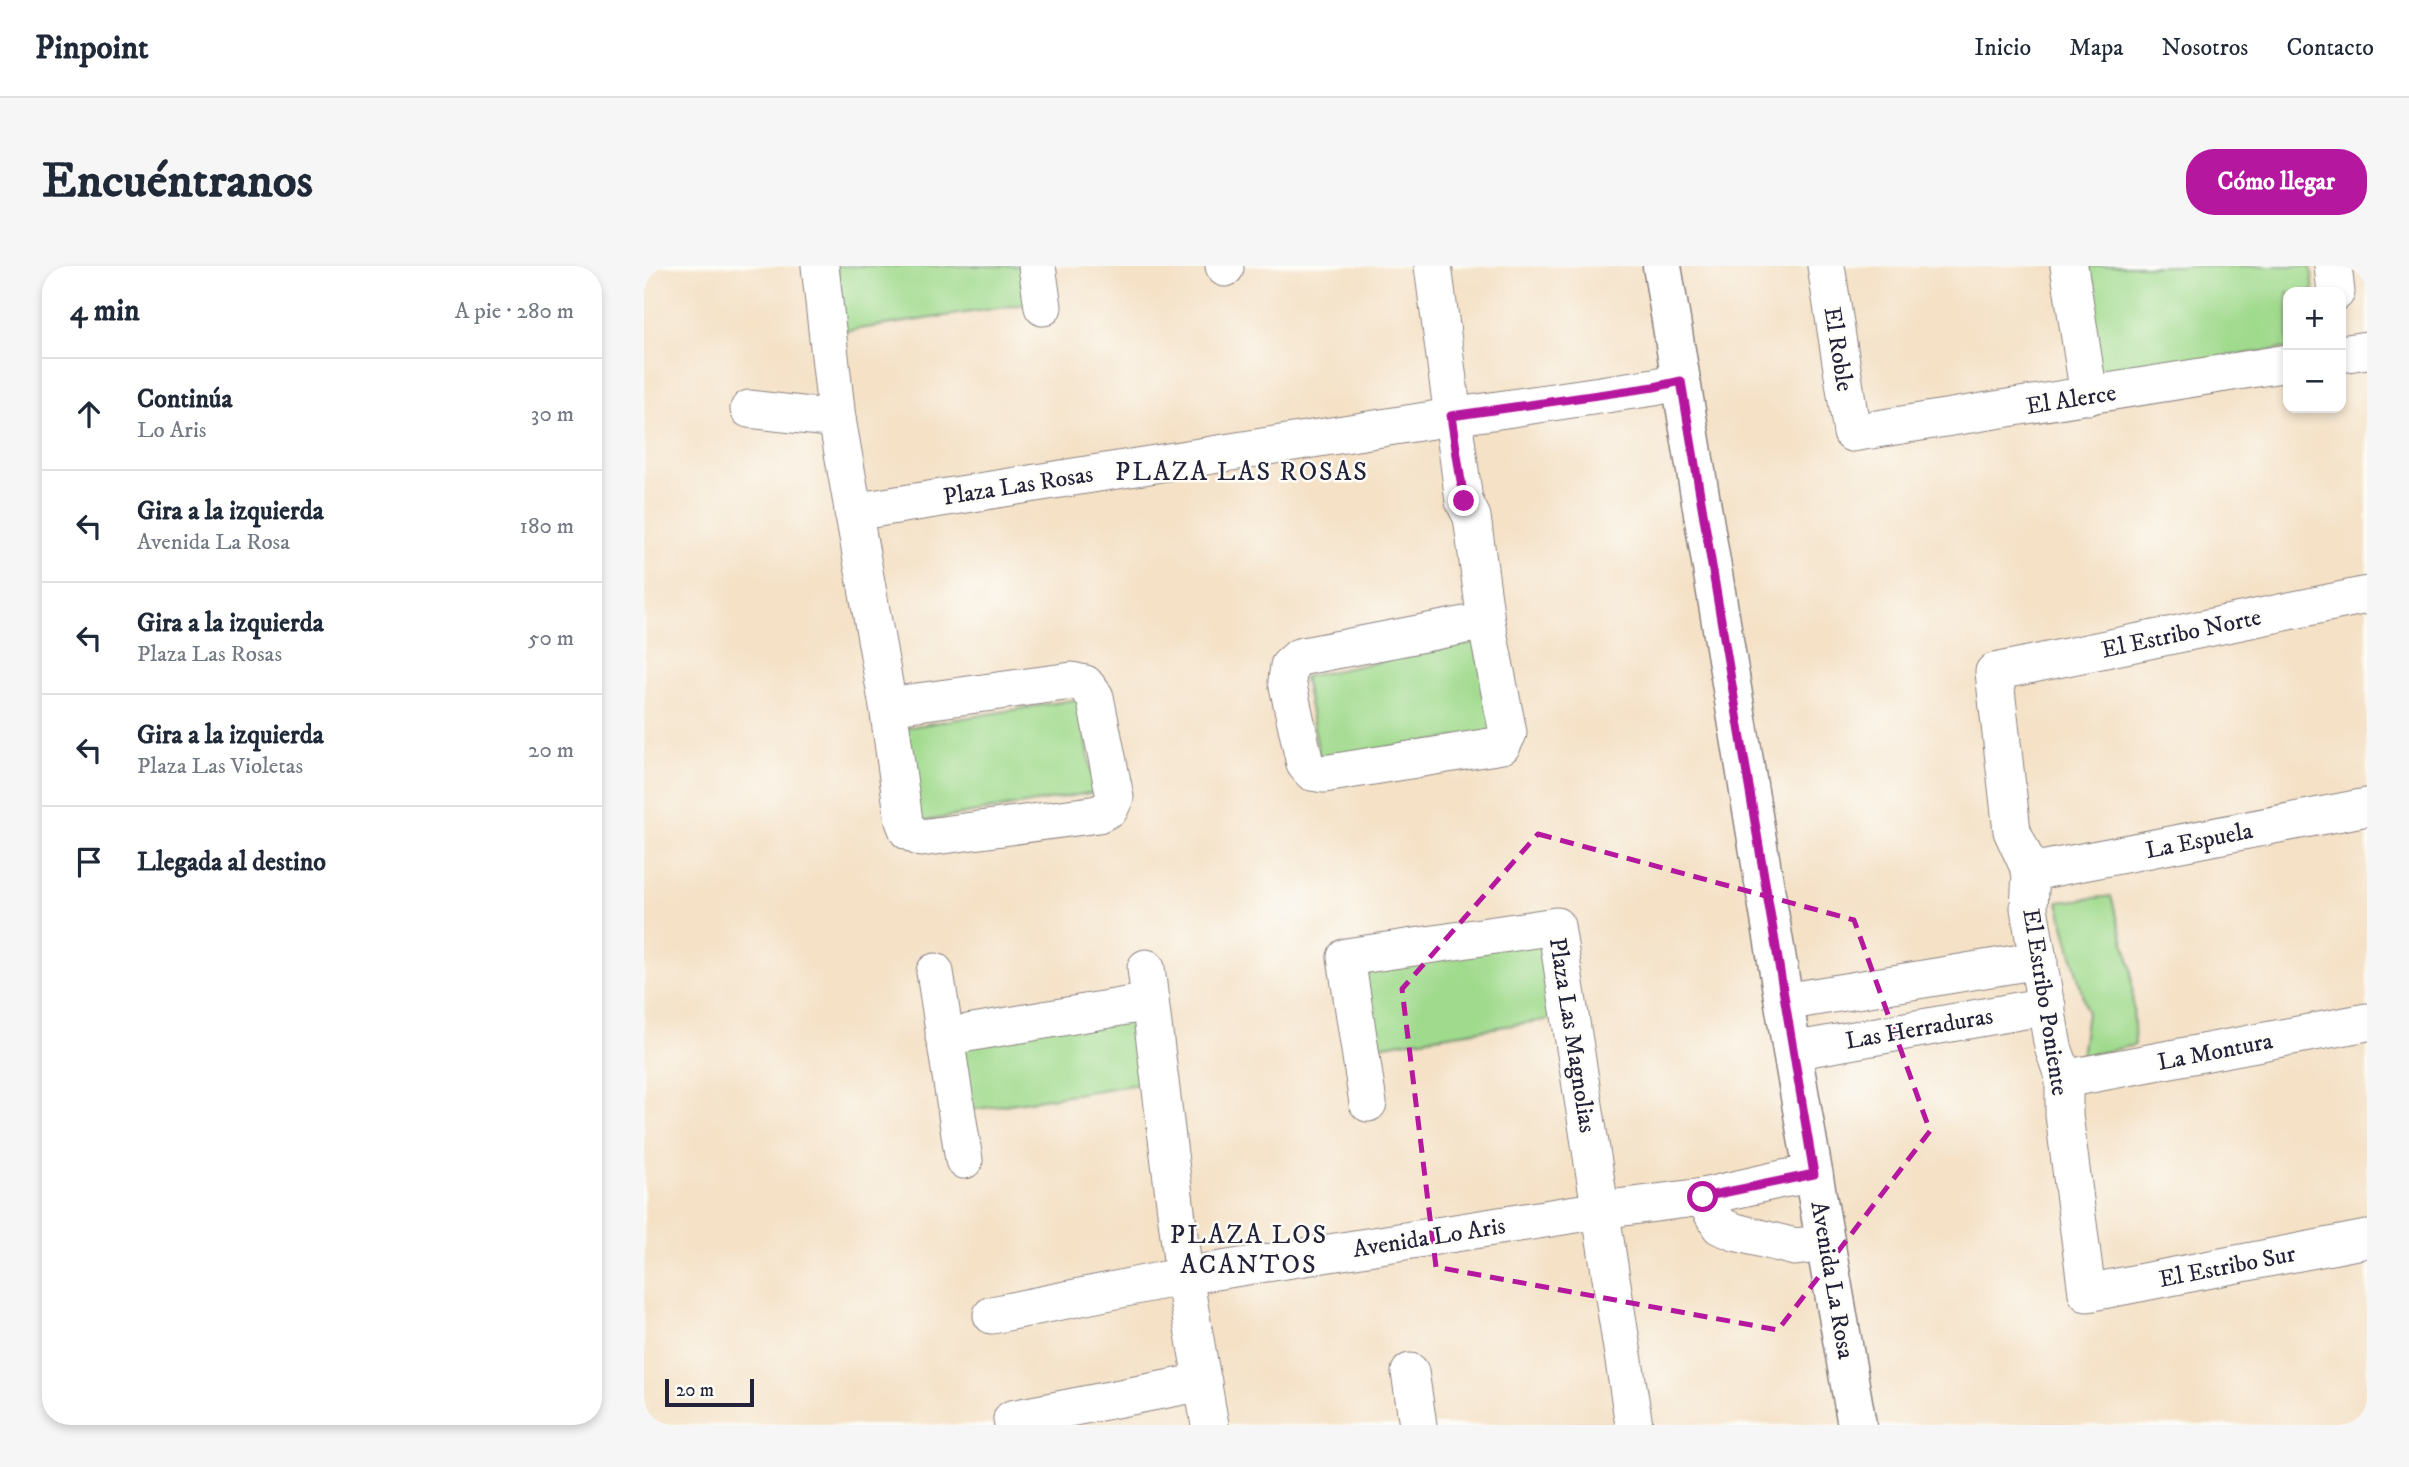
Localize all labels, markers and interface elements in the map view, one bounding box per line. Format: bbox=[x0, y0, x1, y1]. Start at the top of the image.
text: Pinpoint bbox=[35, 28, 149, 69]
text: Inicio bbox=[1974, 33, 2031, 63]
text: Mapa bbox=[2069, 33, 2124, 63]
text: Nosotros bbox=[2162, 33, 2248, 63]
text: Contacto bbox=[2286, 33, 2374, 63]
button: Cómo llegar bbox=[2186, 149, 2367, 215]
text: Encuéntranos bbox=[42, 151, 313, 213]
map controls bbox=[2283, 287, 2346, 413]
button: + bbox=[2283, 287, 2346, 350]
text: 4 min bbox=[70, 293, 140, 330]
text: A pie · 280 m bbox=[455, 297, 574, 326]
street label: El Roble bbox=[1817, 305, 1859, 394]
button: − bbox=[2283, 350, 2346, 413]
street label: El Alerce bbox=[2024, 378, 2118, 422]
text: Continúa bbox=[137, 383, 232, 416]
icon: ahead bbox=[70, 395, 108, 433]
text: 30 m bbox=[531, 400, 574, 429]
text: Lo Aris bbox=[137, 416, 207, 445]
district label: PLAZA LAS ROSAS bbox=[1115, 456, 1369, 489]
street label: Plaza Las Rosas bbox=[941, 459, 1095, 513]
route end bbox=[1448, 485, 1479, 516]
text: Gira a la izquierda bbox=[137, 495, 324, 528]
icon: left bbox=[70, 507, 108, 545]
text: 180 m bbox=[519, 512, 574, 541]
text: Avenida La Rosa bbox=[137, 528, 290, 557]
street label: El Estribo Norte bbox=[2099, 602, 2264, 666]
text: Gira a la izquierda bbox=[137, 607, 324, 640]
icon: left bbox=[70, 619, 108, 657]
text: 50 m bbox=[528, 624, 574, 653]
text: Plaza Las Rosas bbox=[137, 640, 282, 669]
text: Gira a la izquierda bbox=[137, 719, 324, 752]
icon: left bbox=[70, 731, 108, 769]
text: 20 m bbox=[528, 736, 574, 765]
text: Plaza Las Violetas bbox=[137, 752, 303, 781]
street label: La Espuela bbox=[2143, 816, 2256, 866]
icon: arrive bbox=[70, 843, 108, 881]
text: Llegada al destino bbox=[137, 846, 326, 879]
street label: El Estribo Poniente bbox=[2015, 906, 2075, 1098]
street label: Plaza Las Magnolias bbox=[1542, 935, 1602, 1135]
street label: Las Herraduras bbox=[1843, 1001, 1995, 1057]
street label: La Montura bbox=[2155, 1026, 2276, 1078]
route start bbox=[1687, 1181, 1718, 1212]
street label: Avenida La Rosa bbox=[1803, 1199, 1861, 1362]
street label: Avenida Lo Aris bbox=[1351, 1211, 1507, 1265]
district label: PLAZA LOS ACANTOS bbox=[1170, 1219, 1328, 1282]
street label: El Estribo Sur bbox=[2156, 1239, 2298, 1295]
scale bar bbox=[665, 1376, 754, 1408]
text: 20 m bbox=[676, 1379, 714, 1402]

